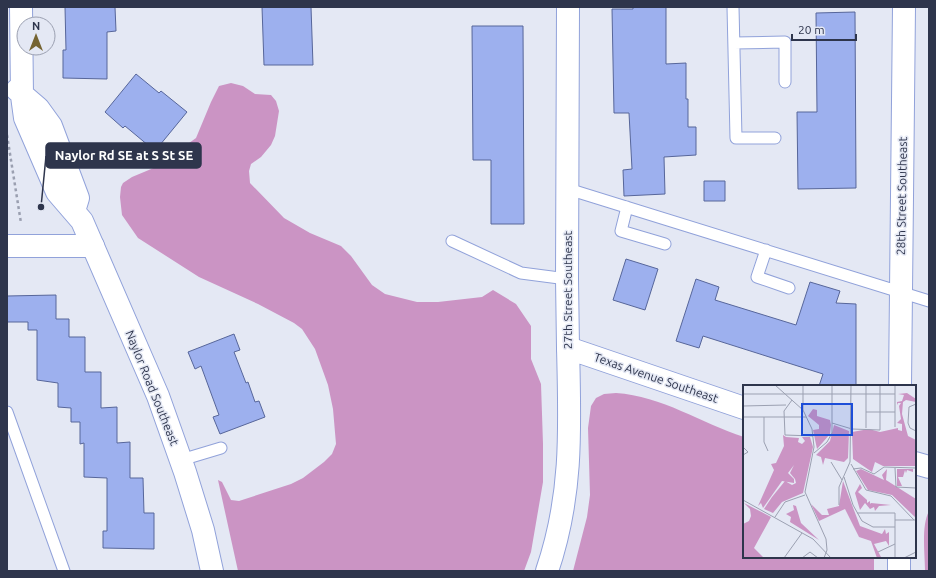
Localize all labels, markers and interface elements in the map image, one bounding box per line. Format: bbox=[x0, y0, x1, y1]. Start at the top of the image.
north arrow bbox=[16, 16, 56, 56]
scale bar bbox=[792, 16, 856, 42]
text: N bbox=[32, 20, 40, 32]
text: 20 m bbox=[798, 23, 825, 36]
street label: 28th Street Southeast bbox=[894, 136, 909, 255]
callout: Naylor Rd SE at S St SE bbox=[46, 143, 201, 168]
text: Naylor Rd SE at S St SE bbox=[55, 148, 193, 162]
street label: 27th Street Southeast bbox=[561, 230, 574, 349]
street label: Naylor Road Southeast bbox=[123, 328, 182, 447]
street label: Texas Avenue Southeast bbox=[592, 350, 720, 405]
inset map bbox=[743, 385, 916, 558]

